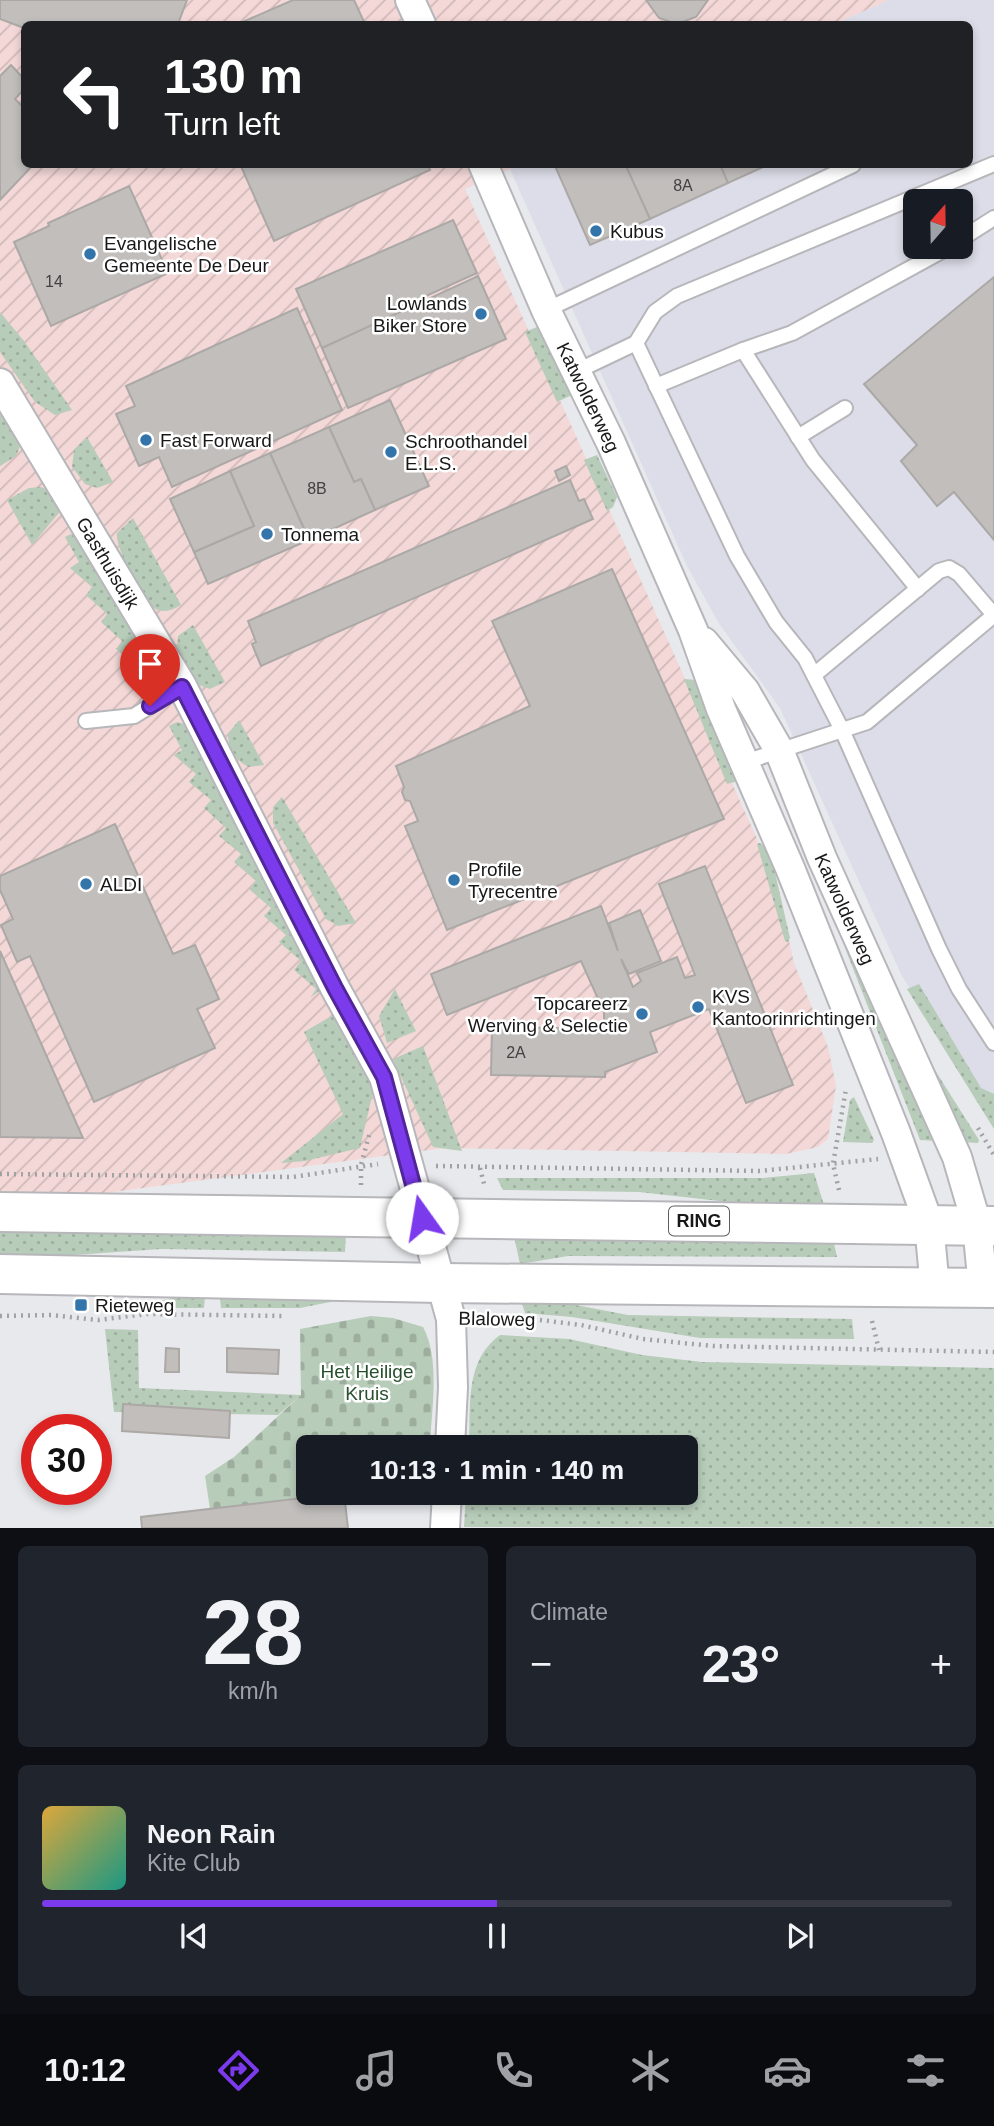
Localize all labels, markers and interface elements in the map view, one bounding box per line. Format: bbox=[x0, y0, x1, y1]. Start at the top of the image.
icon: left bbox=[49, 49, 140, 140]
text: 130 m bbox=[164, 49, 303, 103]
text: Turn left bbox=[164, 106, 280, 142]
house number: 8A bbox=[673, 177, 693, 194]
north arrow bbox=[903, 189, 973, 259]
map controls bbox=[903, 189, 973, 259]
place label: Kubus bbox=[610, 221, 664, 242]
marker: Kubus bbox=[588, 223, 604, 239]
place label: Evangelische Gemeente De Deur bbox=[104, 233, 269, 276]
marker: Evangelische Gemeente De Deur bbox=[82, 246, 98, 262]
house number: 14 bbox=[45, 273, 63, 290]
place label: Lowlands Biker Store bbox=[373, 293, 467, 336]
marker: Lowlands Biker Store bbox=[473, 306, 489, 322]
street label: Katwolderweg bbox=[553, 339, 624, 455]
place label: Fast Forward bbox=[160, 430, 272, 451]
place label: Schroothandel E.L.S. bbox=[405, 431, 528, 474]
marker: Fast Forward bbox=[138, 432, 154, 448]
marker: Schroothandel E.L.S. bbox=[383, 444, 399, 460]
house number: 8B bbox=[307, 480, 327, 497]
street label: Gasthuisdijk bbox=[72, 513, 144, 613]
place label: Tonnema bbox=[281, 524, 360, 545]
marker: Tonnema bbox=[259, 526, 275, 542]
pin bbox=[120, 634, 180, 706]
icon: arrive bbox=[131, 645, 169, 683]
street label: Katwolderweg bbox=[811, 850, 879, 968]
place label: Profile Tyrecentre bbox=[468, 859, 558, 902]
marker: Profile Tyrecentre bbox=[446, 872, 462, 888]
place label: ALDI bbox=[100, 874, 142, 895]
marker: ALDI bbox=[78, 876, 94, 892]
place label: KVS Kantoorinrichtingen bbox=[712, 986, 876, 1029]
place label: Topcareerz Werving & Selectie bbox=[468, 993, 628, 1036]
marker: KVS Kantoorinrichtingen bbox=[690, 999, 706, 1015]
marker: Topcareerz Werving & Selectie bbox=[634, 1006, 650, 1022]
house number: 2A bbox=[506, 1044, 526, 1061]
position arrow bbox=[385, 1181, 459, 1255]
road number: RING bbox=[669, 1206, 729, 1236]
place label: Rieteweg bbox=[95, 1295, 174, 1316]
marker: Rieteweg bbox=[73, 1297, 89, 1313]
street label: Blaloweg bbox=[458, 1308, 536, 1330]
park label: Het Heilige Kruis bbox=[321, 1361, 413, 1404]
speed limit sign: 30 bbox=[21, 1414, 112, 1505]
text: 10:13 · 1 min · 140 m bbox=[370, 1455, 624, 1485]
text: 28 bbox=[202, 1582, 304, 1683]
text: Climate bbox=[530, 1599, 608, 1625]
text: 23° bbox=[702, 1635, 780, 1693]
text: − bbox=[530, 1643, 552, 1685]
text: + bbox=[930, 1643, 952, 1685]
text: km/h bbox=[228, 1678, 278, 1704]
text: Neon Rain bbox=[147, 1819, 276, 1849]
text: Kite Club bbox=[147, 1850, 240, 1876]
icon: previous bbox=[175, 1917, 213, 1955]
icon: pause bbox=[478, 1917, 516, 1955]
icon: next bbox=[781, 1917, 819, 1955]
icon: directions bbox=[214, 2046, 263, 2095]
icon: music bbox=[352, 2046, 401, 2095]
icon: phone bbox=[489, 2046, 538, 2095]
icon: climate bbox=[626, 2046, 675, 2095]
icon: car bbox=[763, 2046, 812, 2095]
icon: filters bbox=[901, 2046, 950, 2095]
text: 10:12 bbox=[44, 2052, 126, 2088]

